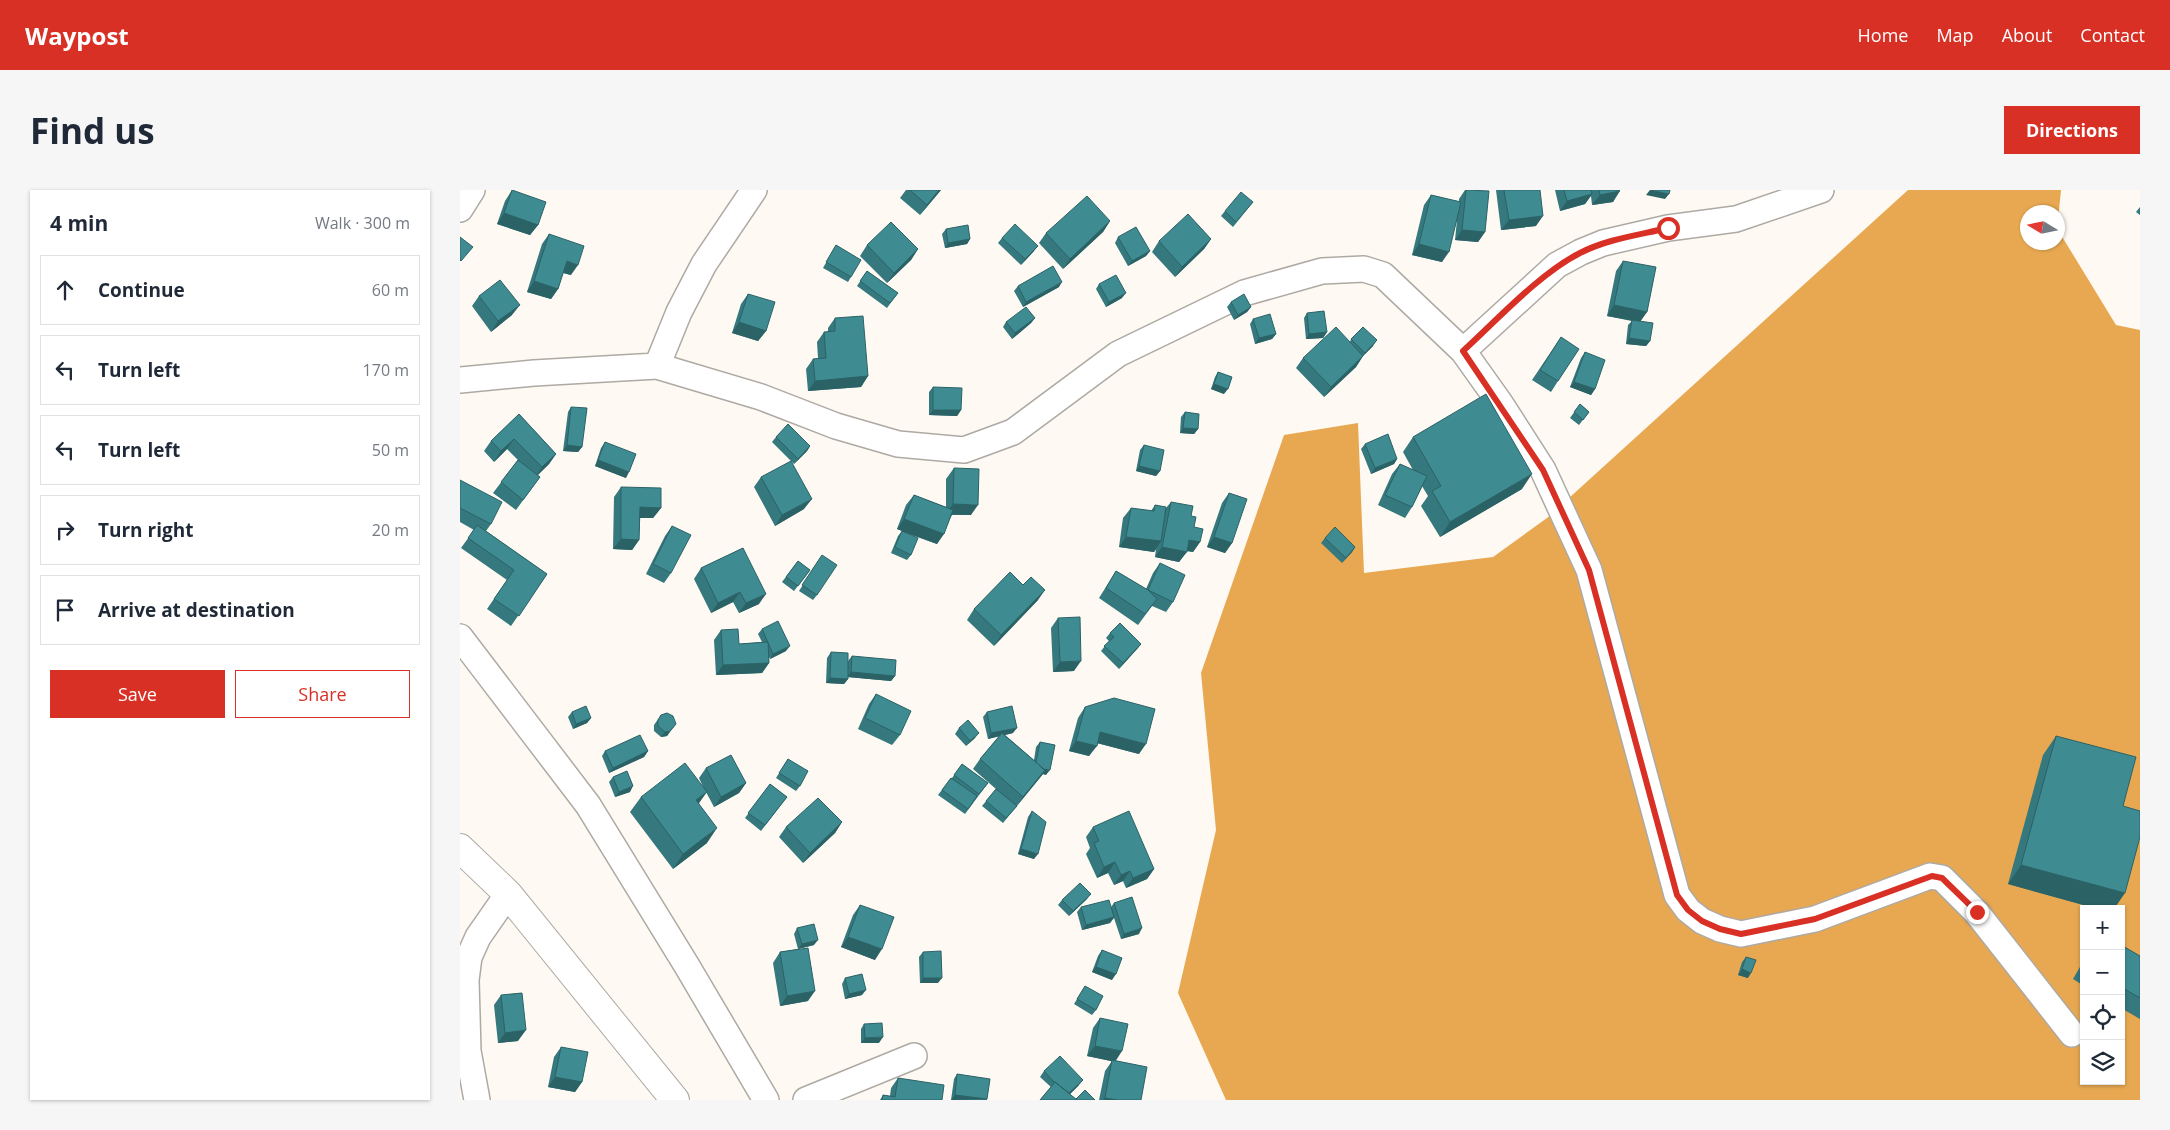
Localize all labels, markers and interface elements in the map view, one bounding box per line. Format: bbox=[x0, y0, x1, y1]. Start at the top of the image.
text: Waypost bbox=[25, 19, 129, 52]
text: Home bbox=[1858, 23, 1908, 47]
text: Map bbox=[1936, 23, 1974, 47]
text: About bbox=[2002, 23, 2052, 47]
text: Contact bbox=[2080, 23, 2145, 47]
button: Directions bbox=[2004, 106, 2140, 154]
text: Find us bbox=[30, 107, 155, 154]
north arrow bbox=[2020, 205, 2065, 250]
text: 4 min bbox=[50, 209, 108, 237]
text: Walk · 300 m bbox=[315, 212, 410, 234]
route start bbox=[1657, 217, 1680, 240]
icon: ahead bbox=[51, 276, 79, 304]
text: Continue bbox=[98, 277, 185, 303]
text: 60 m bbox=[372, 279, 409, 301]
icon: left bbox=[51, 356, 79, 384]
text: Turn left bbox=[98, 357, 180, 383]
text: 170 m bbox=[363, 359, 409, 381]
icon: left bbox=[51, 436, 79, 464]
text: Turn left bbox=[98, 437, 180, 463]
text: 50 m bbox=[372, 439, 409, 461]
icon: right bbox=[51, 516, 79, 544]
text: Turn right bbox=[98, 517, 193, 543]
text: 20 m bbox=[372, 519, 409, 541]
icon: arrive bbox=[51, 596, 79, 624]
text: Arrive at destination bbox=[98, 597, 295, 623]
button: Save bbox=[50, 670, 225, 718]
button: Share bbox=[235, 670, 410, 718]
route end bbox=[1966, 901, 1989, 924]
map controls bbox=[2080, 905, 2125, 1085]
button: + bbox=[2080, 905, 2125, 950]
button: − bbox=[2080, 950, 2125, 995]
button: locate bbox=[2080, 995, 2125, 1040]
button: layers bbox=[2080, 1040, 2125, 1085]

